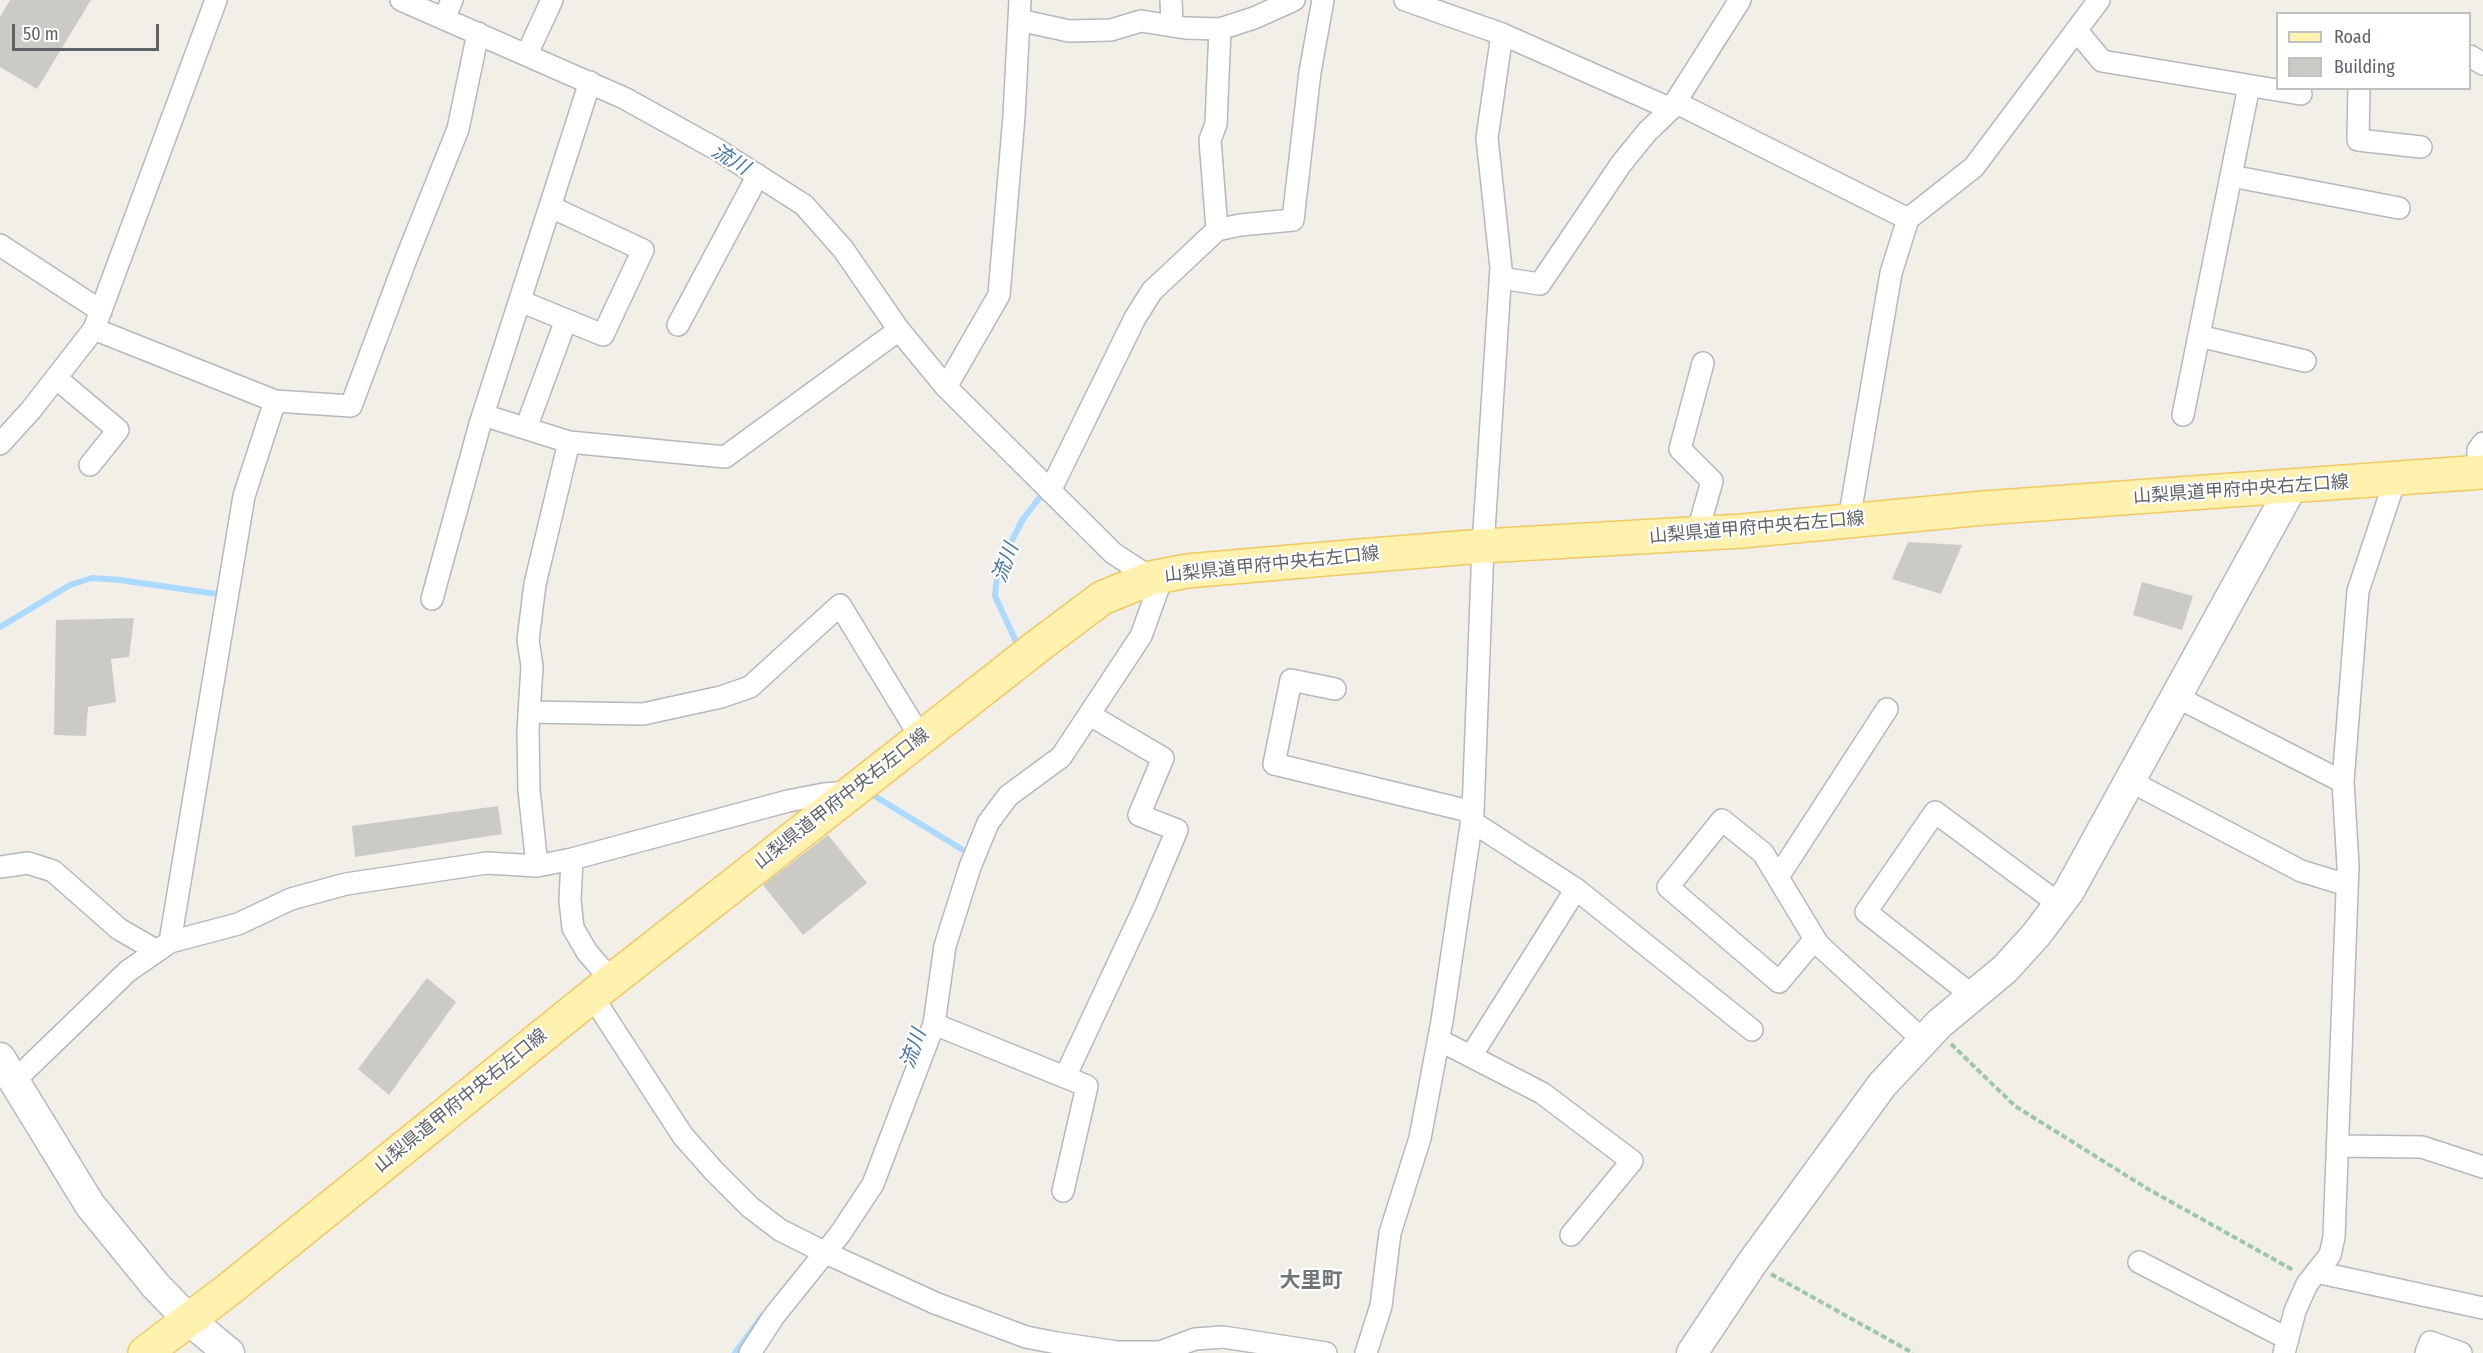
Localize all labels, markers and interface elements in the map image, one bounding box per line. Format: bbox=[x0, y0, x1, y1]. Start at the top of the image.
scale bar bbox=[15, 12, 162, 50]
legend bbox=[2276, 12, 2471, 90]
text: 50 m bbox=[23, 23, 59, 45]
text: Road bbox=[2334, 26, 2371, 48]
text: Building bbox=[2334, 56, 2395, 78]
water label: 流川 bbox=[707, 139, 753, 181]
street label: 山梨県道甲府中央右左口線 bbox=[2133, 472, 2349, 508]
street label: 山梨県道甲府中央右左口線 bbox=[1648, 508, 1866, 548]
water label: 流川 bbox=[988, 540, 1024, 586]
street label: 山梨県道甲府中央右左口線 bbox=[1163, 543, 1381, 587]
street label: 山梨県道甲府中央右左口線 bbox=[750, 724, 934, 874]
street label: 山梨県道甲府中央右左口線 bbox=[370, 1025, 552, 1177]
water label: 流川 bbox=[896, 1026, 932, 1072]
district label: 大里町 bbox=[1280, 1268, 1342, 1294]

